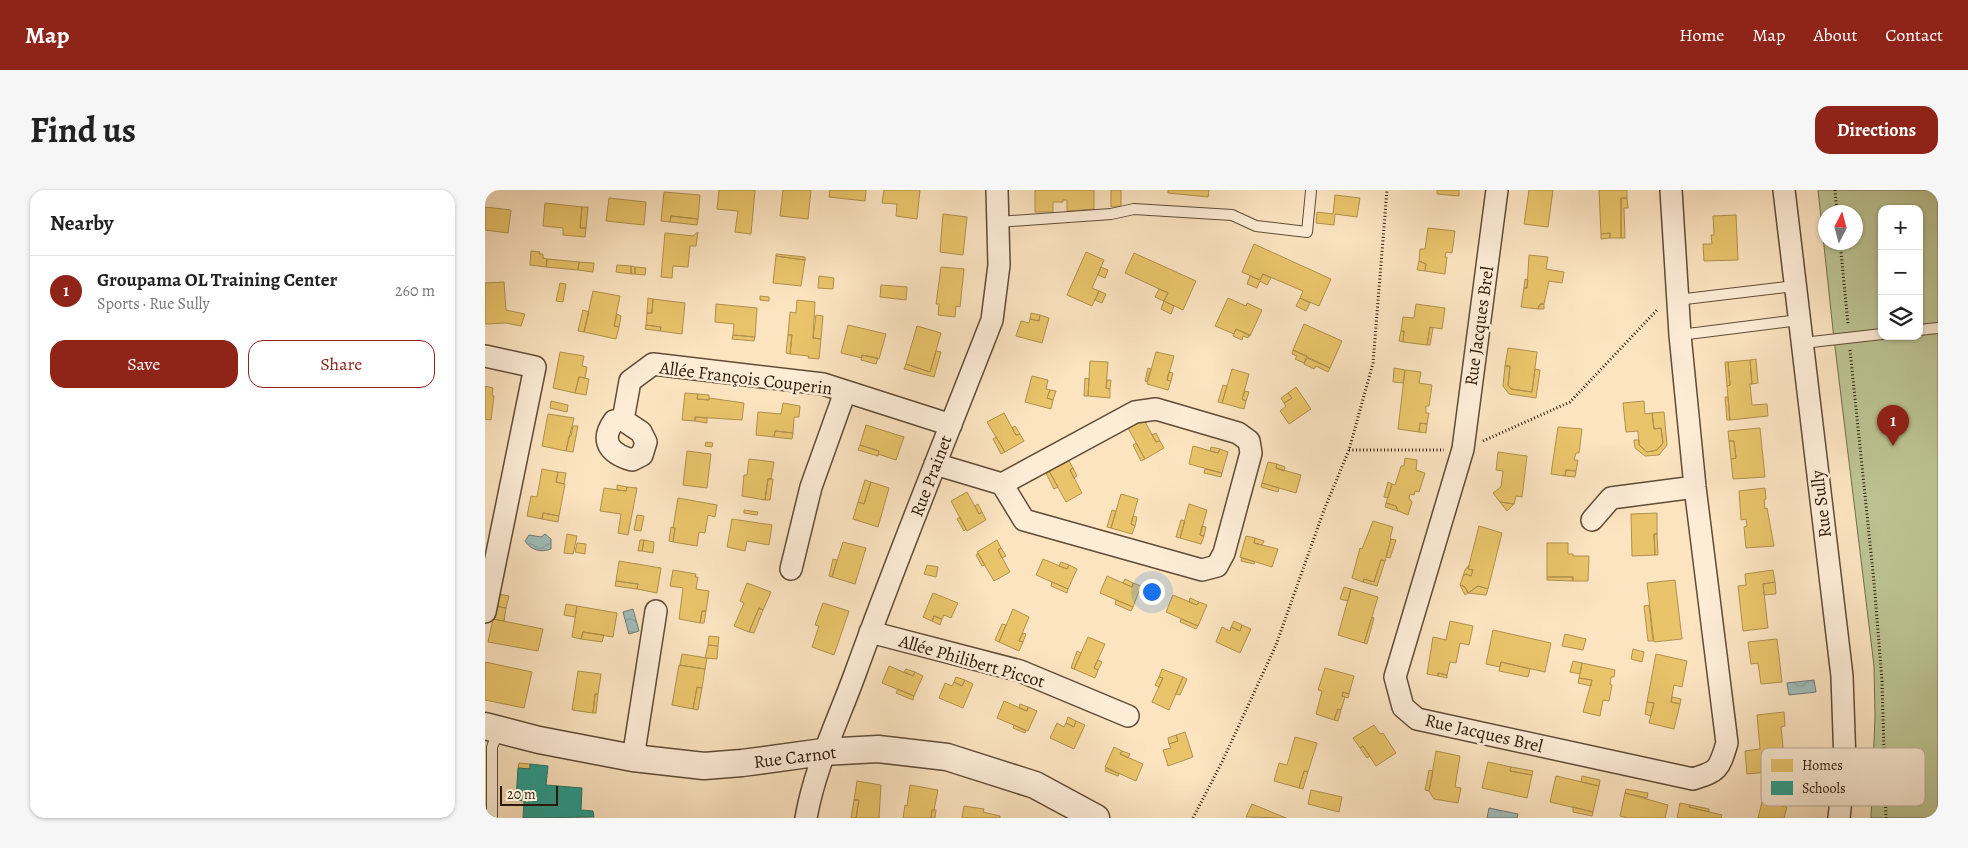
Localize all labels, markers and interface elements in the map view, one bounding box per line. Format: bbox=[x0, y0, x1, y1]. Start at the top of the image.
text: Map bbox=[25, 19, 69, 51]
text: Home bbox=[1679, 23, 1724, 47]
text: Map bbox=[1752, 23, 1785, 47]
text: About bbox=[1813, 23, 1857, 47]
text: Contact bbox=[1885, 23, 1943, 47]
text: Find us bbox=[30, 106, 136, 154]
button: Directions bbox=[1815, 106, 1938, 154]
north arrow bbox=[1818, 205, 1863, 250]
map controls bbox=[1878, 205, 1923, 340]
button: + bbox=[1878, 205, 1923, 250]
text: Nearby bbox=[50, 209, 113, 237]
button: − bbox=[1878, 250, 1923, 295]
street label: Rue Jacques Brel bbox=[1459, 264, 1499, 387]
text: Groupama OL Training Center bbox=[97, 267, 337, 293]
text: 1 bbox=[63, 280, 69, 302]
text: 260 m bbox=[395, 280, 435, 302]
text: Sports · Rue Sully bbox=[97, 293, 210, 315]
button: layers bbox=[1878, 295, 1923, 340]
button: Save bbox=[50, 340, 238, 388]
button: Share bbox=[248, 340, 435, 388]
street label: Allée François Couperin bbox=[657, 355, 834, 401]
pin: 1 bbox=[1877, 405, 1909, 446]
street label: Rue Prainet bbox=[904, 432, 958, 520]
street label: Rue Sully bbox=[1805, 468, 1837, 539]
your location bbox=[1139, 579, 1165, 605]
street label: Allée Philibert Piccot bbox=[895, 628, 1048, 693]
street label: Rue Jacques Brel bbox=[1423, 708, 1546, 758]
street label: Rue Carnot bbox=[752, 740, 838, 774]
legend bbox=[1761, 748, 1925, 806]
text: Homes bbox=[1802, 756, 1843, 775]
text: Schools bbox=[1802, 779, 1846, 798]
scale bar bbox=[500, 783, 557, 806]
text: 20 m bbox=[507, 785, 536, 804]

